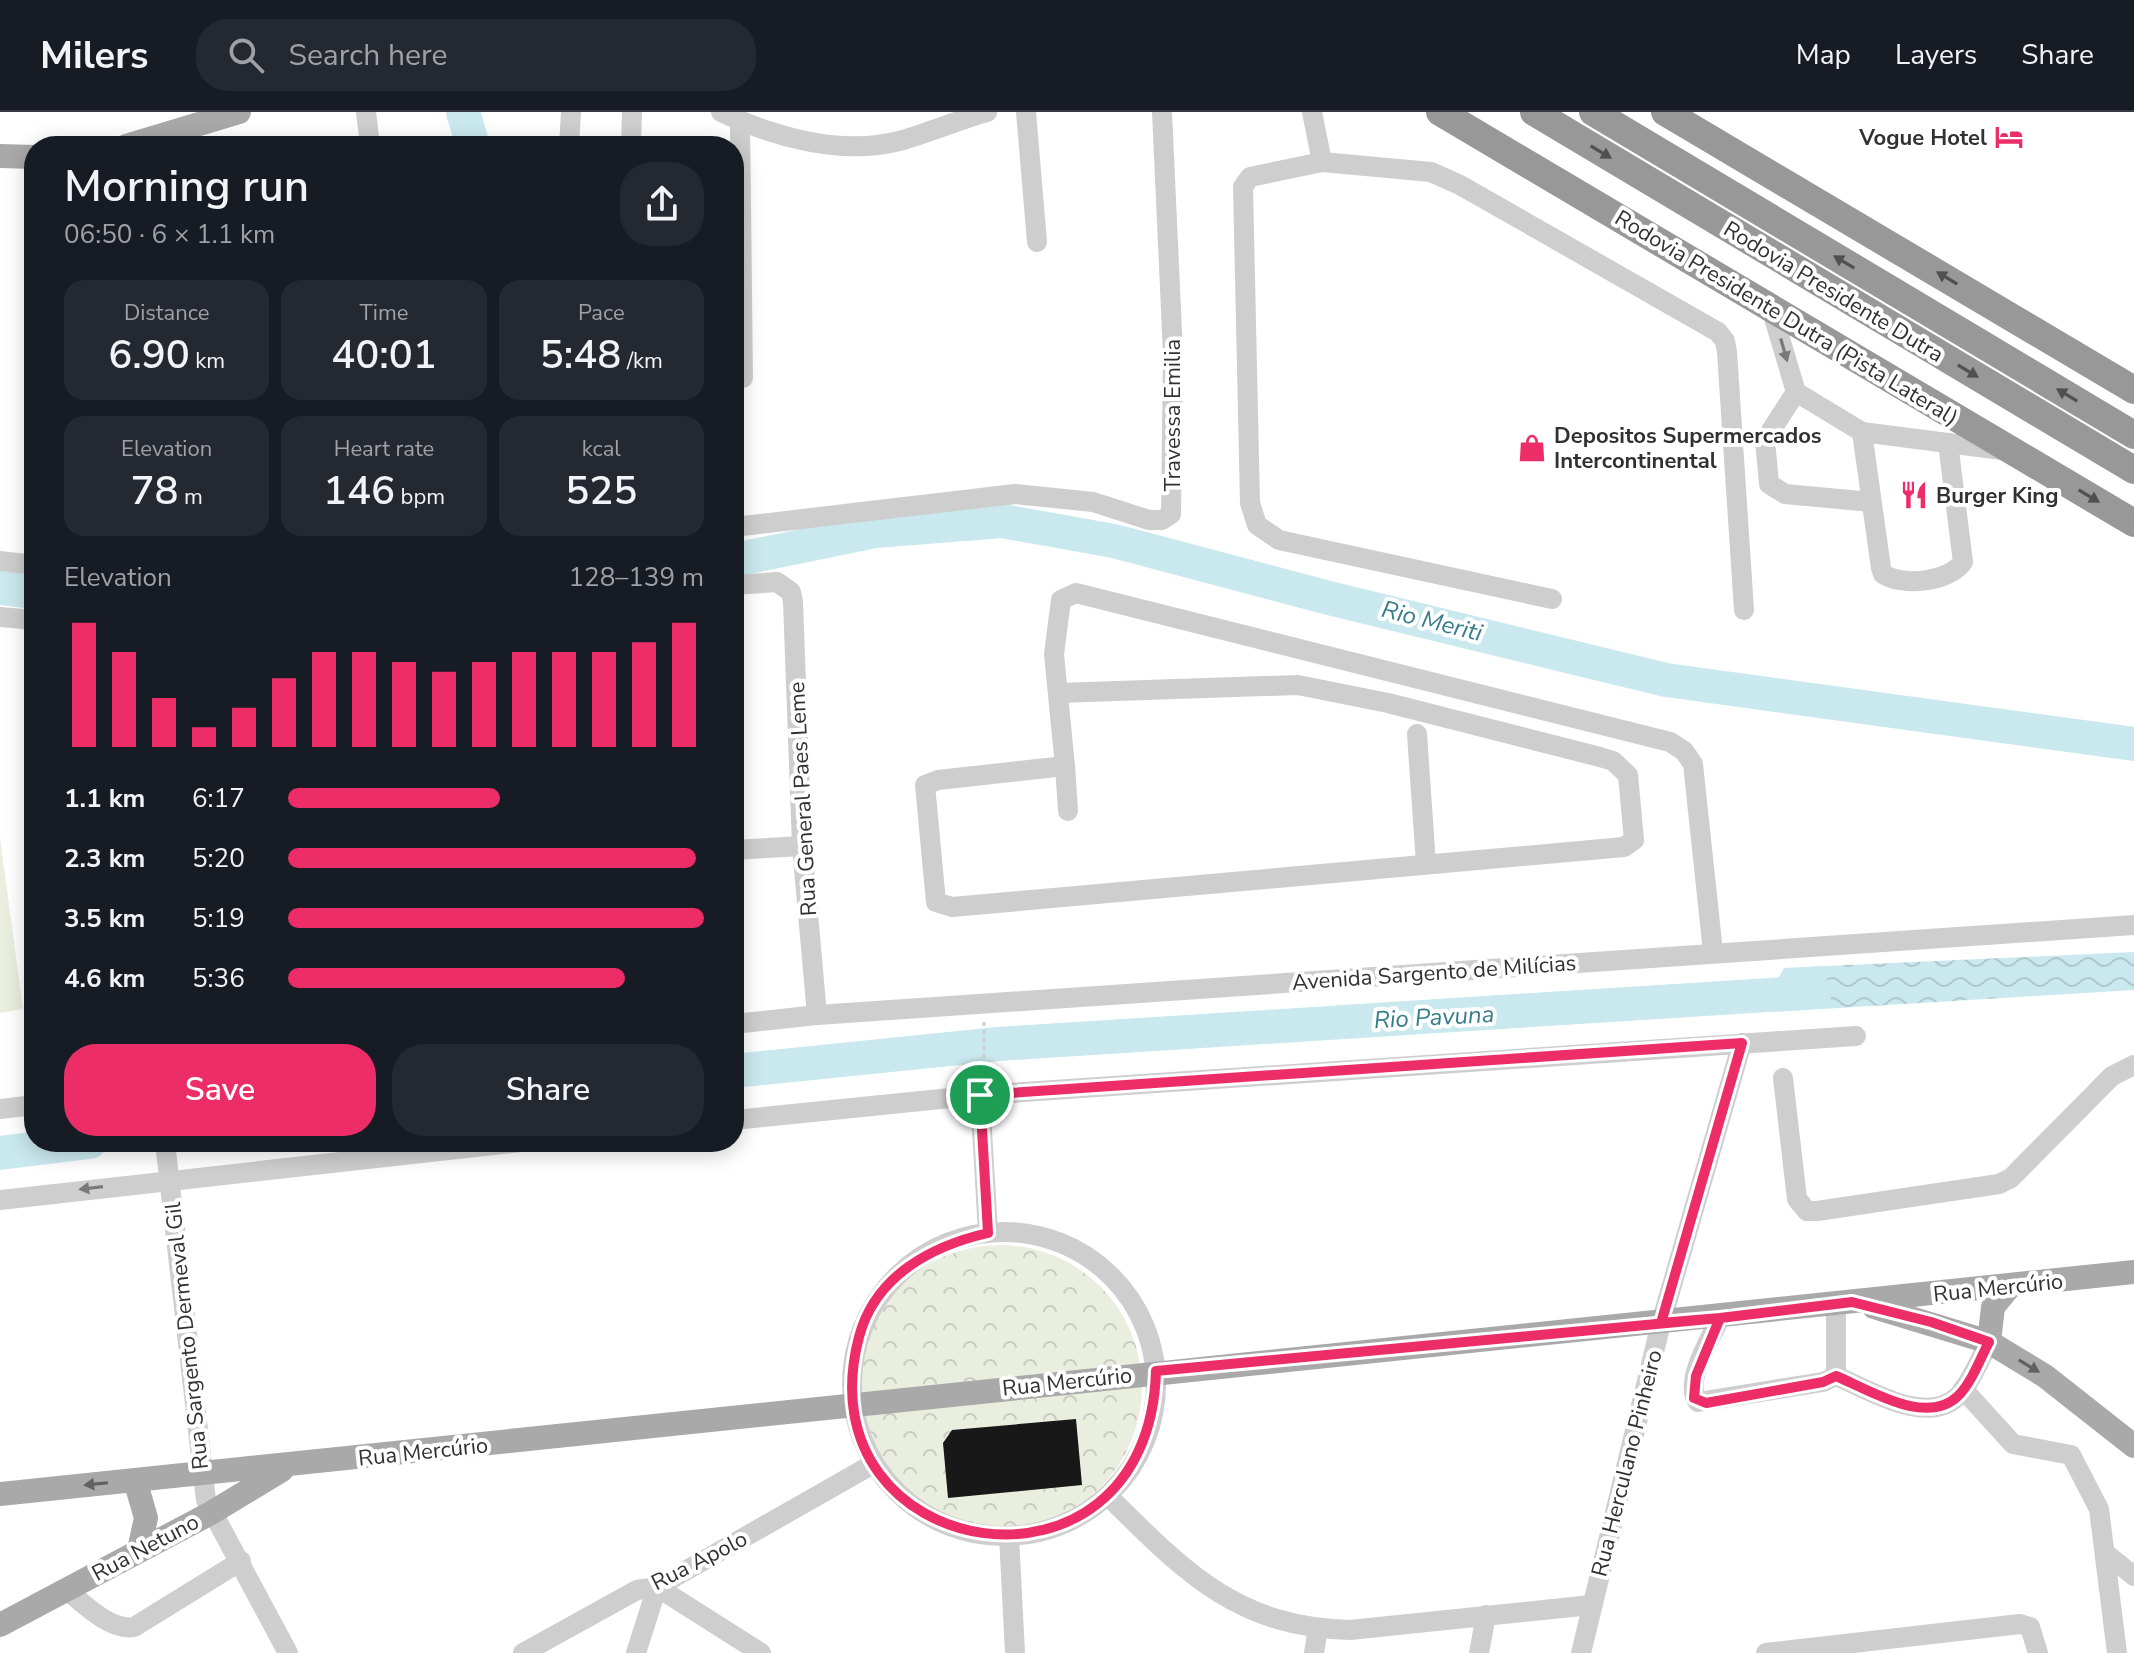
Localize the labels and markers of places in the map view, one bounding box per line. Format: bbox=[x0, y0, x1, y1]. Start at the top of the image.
hotel icon: Vogue Hotel bbox=[1994, 122, 2024, 152]
place label: Vogue Hotel bbox=[1858, 123, 1987, 153]
place label: Depositos Supermercados Intercontinental bbox=[1554, 421, 1822, 476]
shop icon: Depositos Supermercados Intercontinental bbox=[1517, 433, 1547, 463]
restaurant icon: Burger King bbox=[1899, 480, 1929, 510]
place label: Burger King bbox=[1936, 481, 2058, 511]
pin bbox=[946, 1061, 1014, 1129]

